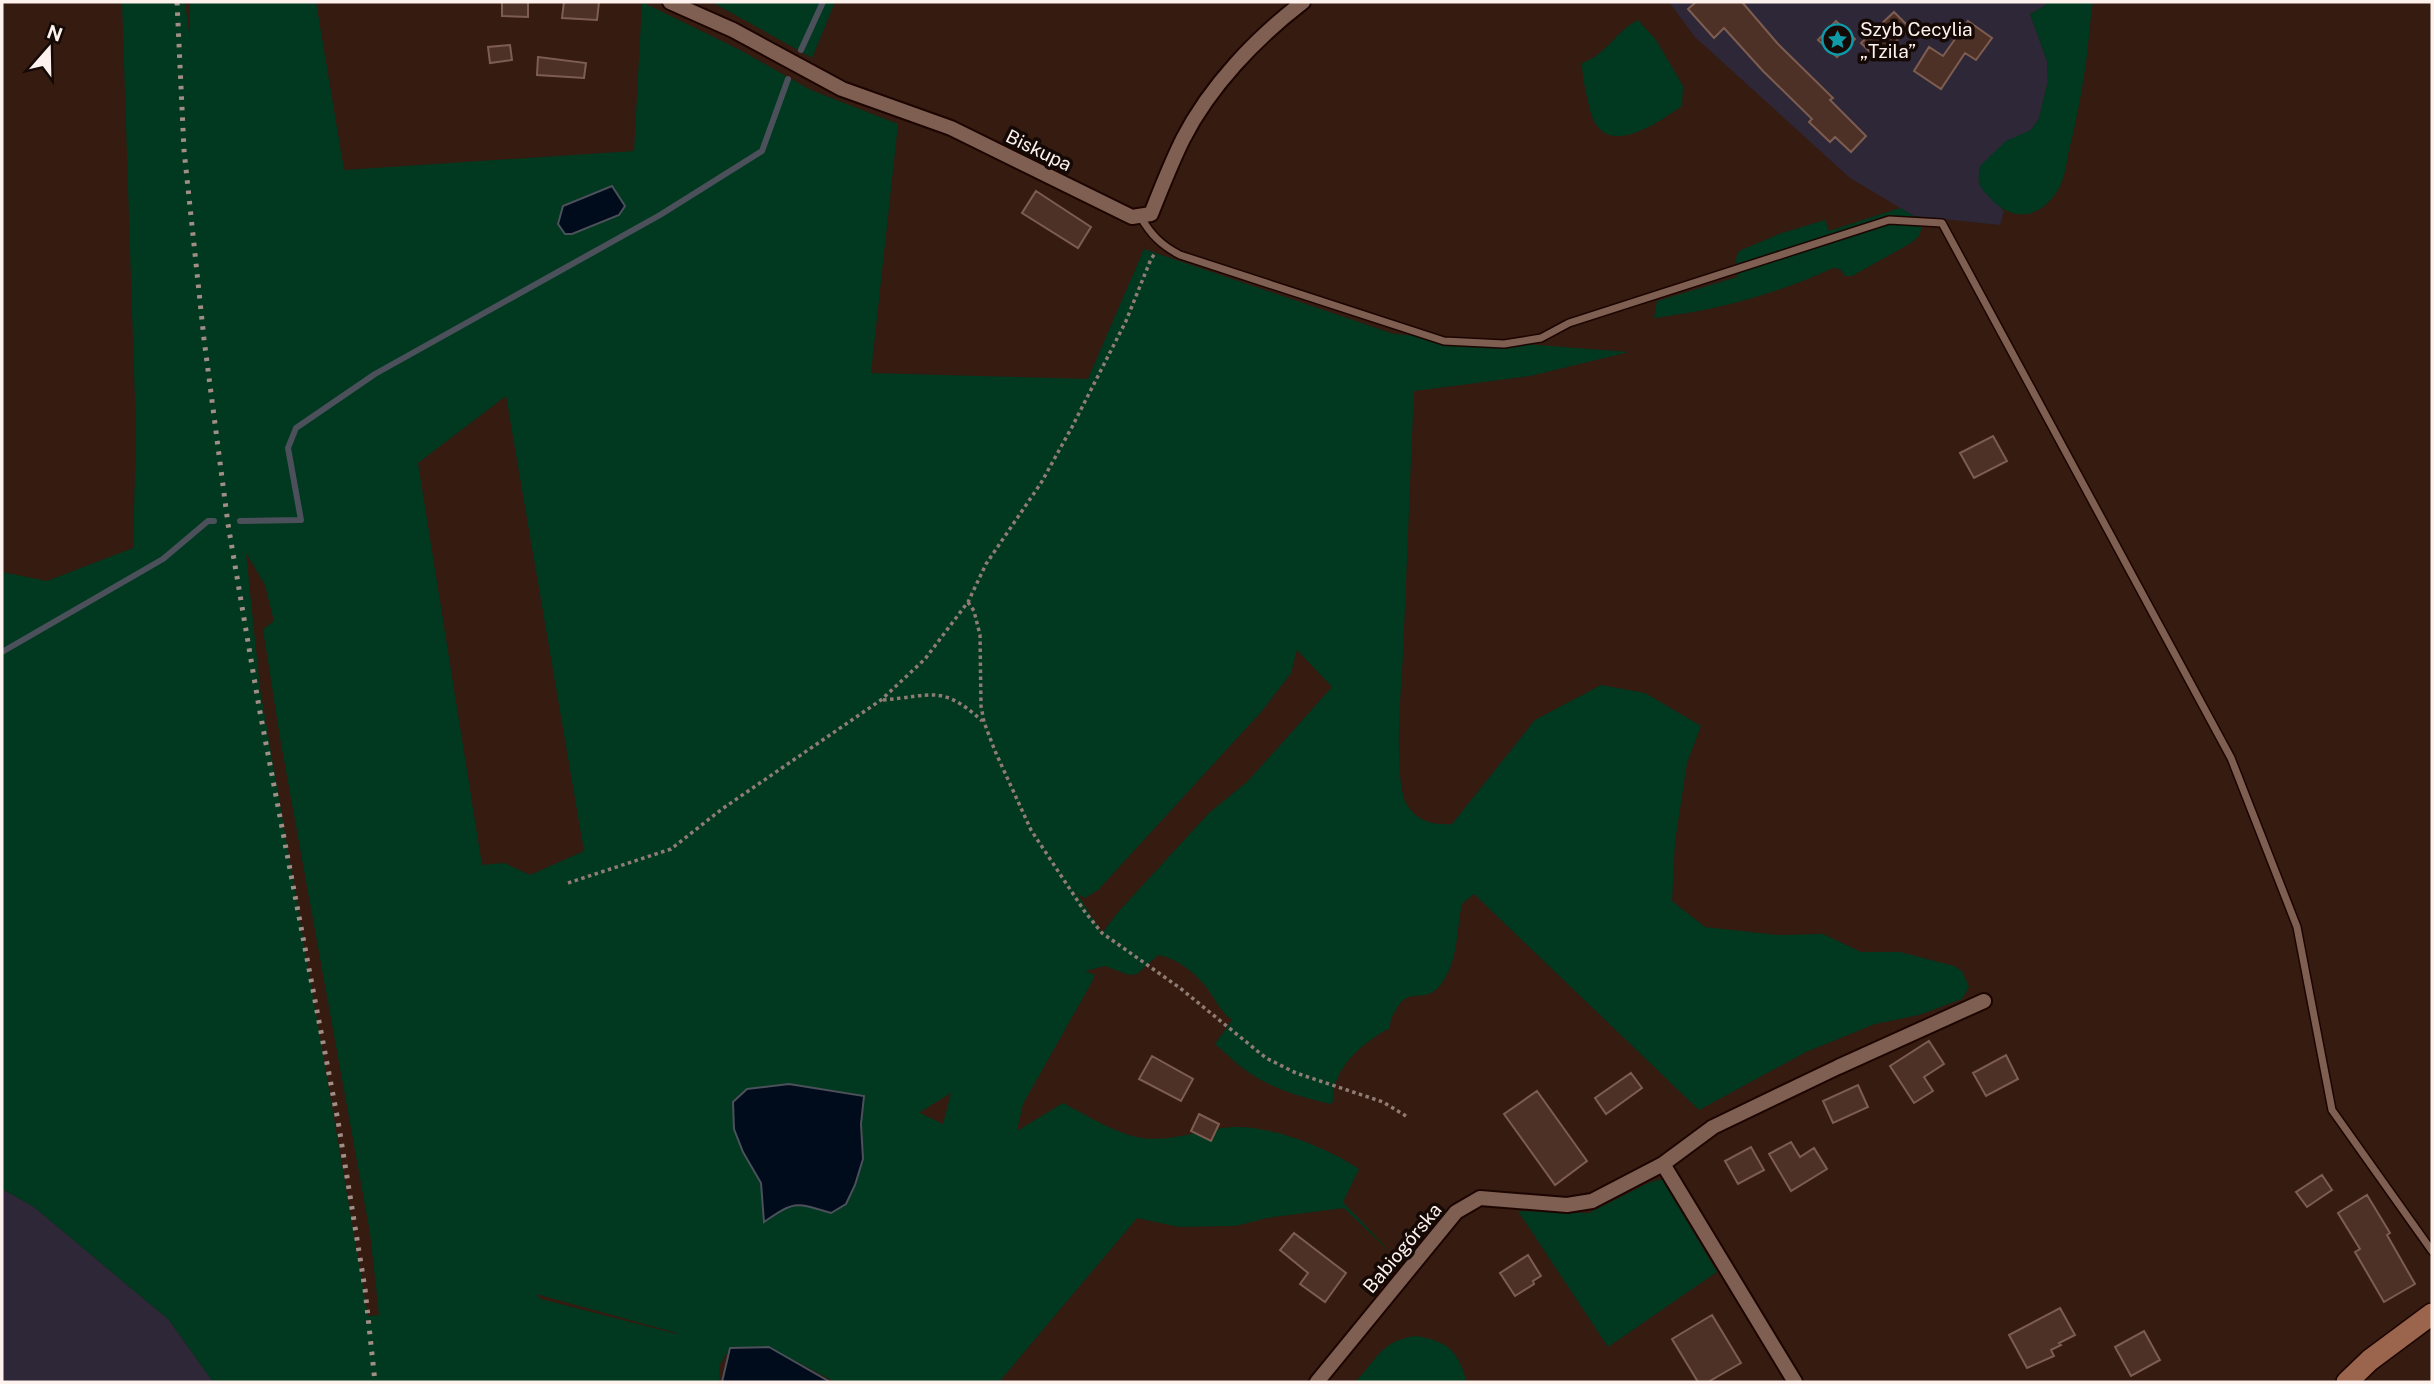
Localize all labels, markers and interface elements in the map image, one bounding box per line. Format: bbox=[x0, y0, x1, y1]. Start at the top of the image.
north arrow bbox=[14, 14, 84, 84]
place label: Szyb Cecylia „Tzila” bbox=[1860, 18, 1973, 62]
text: N bbox=[44, 20, 66, 46]
place icon: Szyb Cecylia „Tzila” bbox=[1820, 23, 1854, 57]
street label: Biskupa bbox=[1003, 125, 1075, 175]
street label: Babiogórska bbox=[1358, 1199, 1446, 1297]

